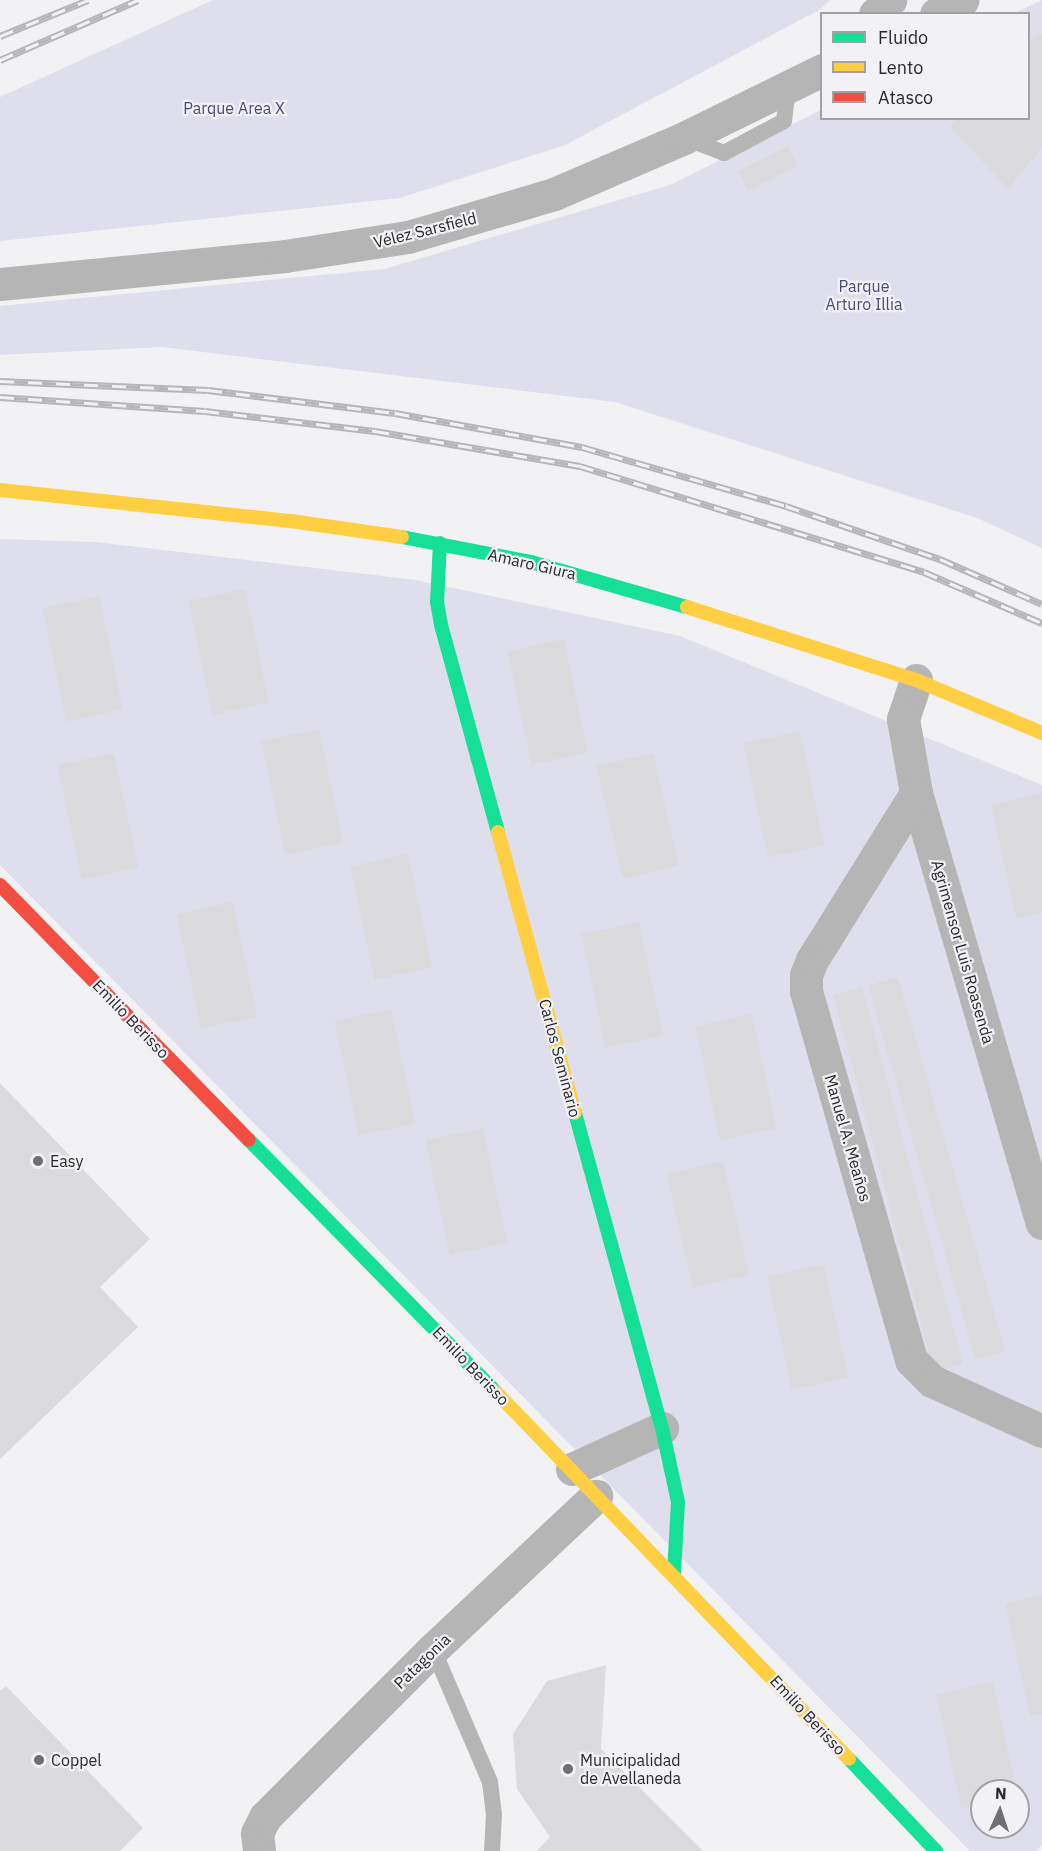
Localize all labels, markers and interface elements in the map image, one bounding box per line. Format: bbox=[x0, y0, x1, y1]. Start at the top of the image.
legend bbox=[820, 12, 1030, 120]
text: Fluido bbox=[878, 26, 928, 49]
text: Lento bbox=[878, 56, 923, 79]
text: Atasco bbox=[878, 86, 933, 109]
park label: Parque Area X bbox=[183, 98, 285, 118]
street label: Vélez Sarsfield bbox=[372, 208, 478, 252]
park label: Parque Arturo Illia bbox=[826, 276, 902, 314]
street label: Amaro Giura bbox=[486, 545, 578, 583]
street label: Agrimensor Luis Roasenda bbox=[928, 858, 998, 1046]
street label: Emilio Berisso bbox=[89, 976, 173, 1062]
street label: Carlos Seminario bbox=[535, 997, 585, 1119]
street label: Manuel A. Meaños bbox=[821, 1072, 875, 1204]
place label: Easy bbox=[50, 1151, 83, 1171]
marker: Easy bbox=[31, 1154, 45, 1168]
street label: Emilio Berisso bbox=[429, 1323, 513, 1409]
street label: Patagonia bbox=[390, 1629, 454, 1693]
street label: Emilio Berisso bbox=[766, 1671, 850, 1759]
place label: Coppel bbox=[51, 1750, 102, 1770]
place label: Municipalidad de Avellaneda bbox=[580, 1750, 681, 1788]
marker: Coppel bbox=[32, 1753, 46, 1767]
marker: Municipalidad de Avellaneda bbox=[561, 1762, 575, 1776]
north arrow bbox=[970, 1779, 1030, 1839]
text: N bbox=[995, 1783, 1007, 1803]

